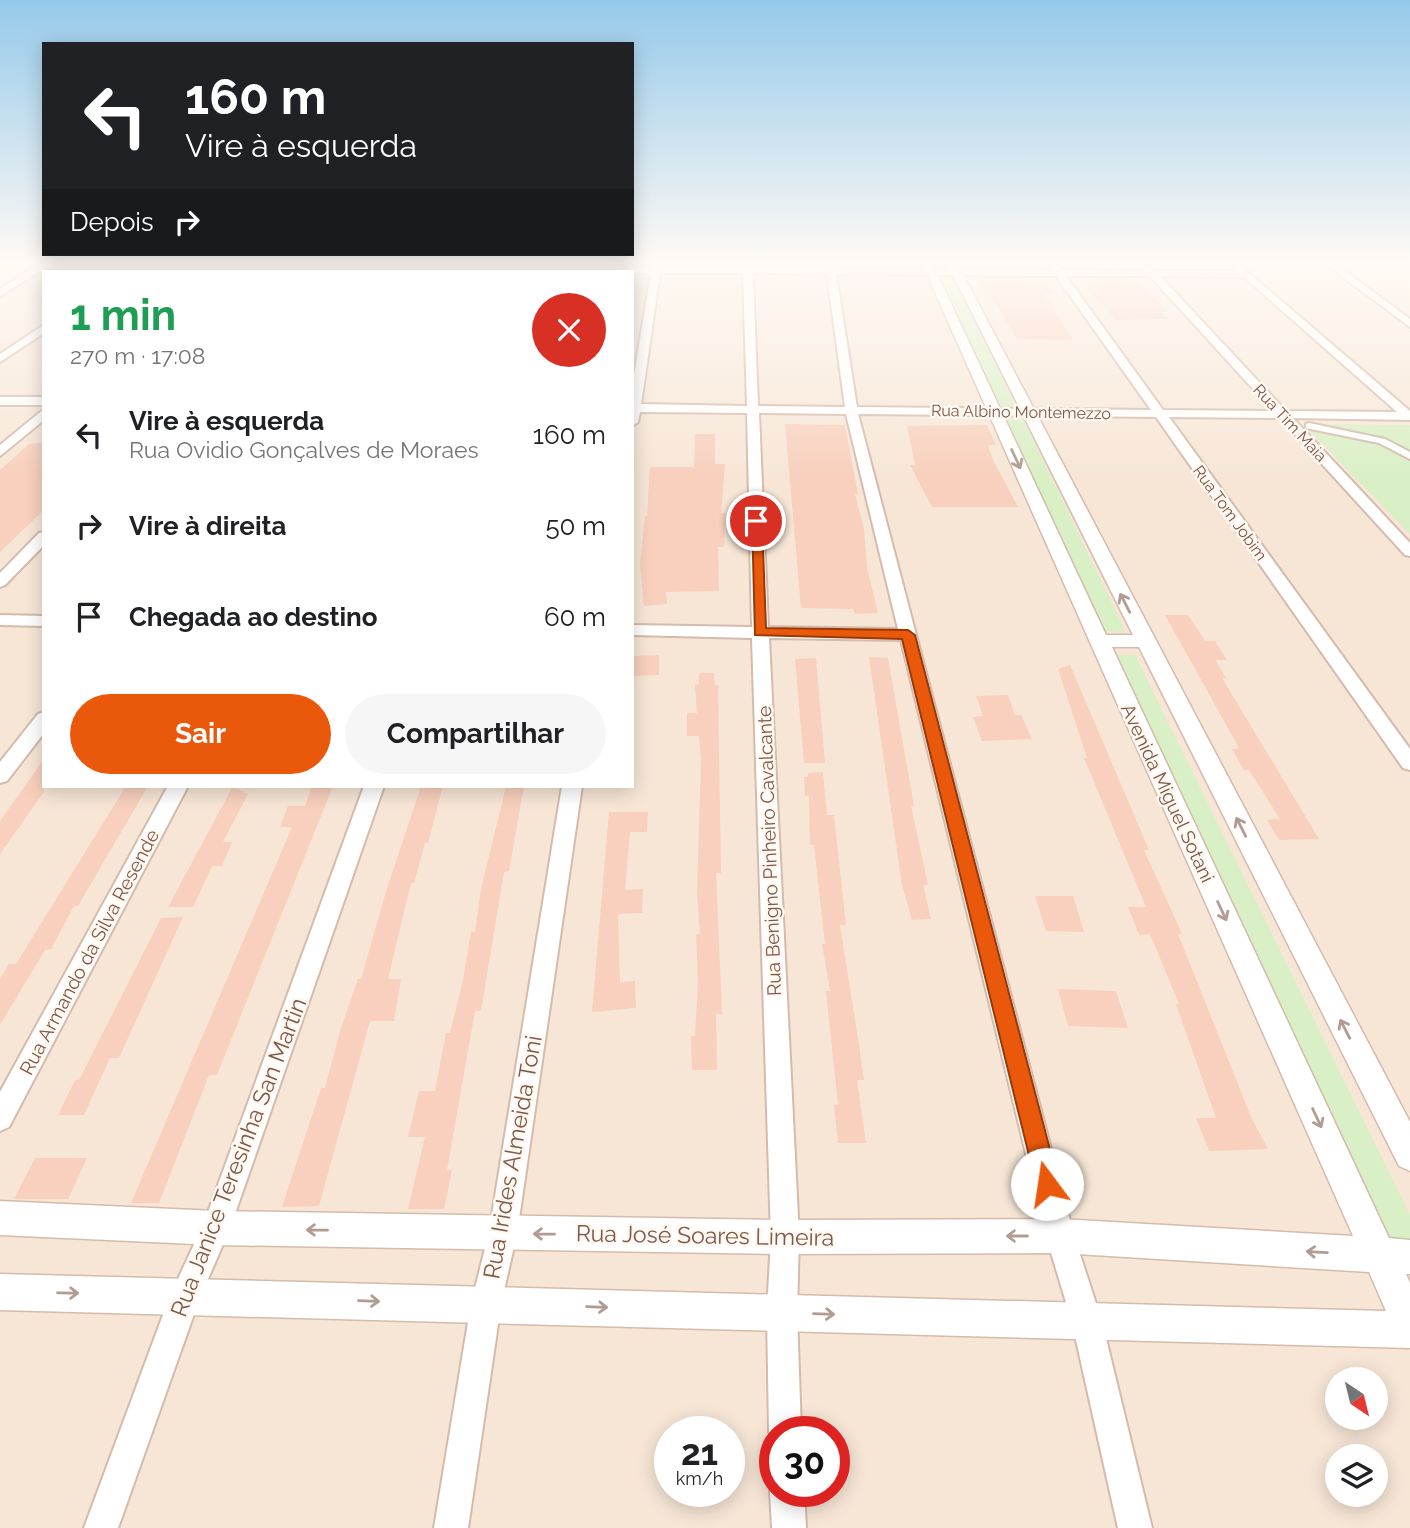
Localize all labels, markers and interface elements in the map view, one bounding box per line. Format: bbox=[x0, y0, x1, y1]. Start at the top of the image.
text: 160 m bbox=[185, 68, 326, 125]
icon: left bbox=[70, 70, 161, 161]
text: Vire à esquerda bbox=[185, 127, 417, 164]
icon: right bbox=[168, 203, 206, 241]
text: Depois bbox=[70, 207, 154, 237]
text: 1 min bbox=[70, 291, 176, 340]
button: close bbox=[532, 293, 606, 367]
text: 270 m · 17:08 bbox=[70, 342, 205, 369]
street label: Rua Tim Maia bbox=[1249, 380, 1331, 466]
street label: Rua Albino Montemezzo bbox=[931, 401, 1111, 423]
text: Vire à esquerda bbox=[129, 406, 324, 436]
icon: left bbox=[70, 416, 108, 454]
text: 160 m bbox=[533, 420, 606, 450]
text: Rua Ovidio Gonçalves de Moraes bbox=[129, 436, 479, 463]
one-way arrow bbox=[1010, 448, 1023, 469]
street label: Rua Tom Jobim bbox=[1189, 462, 1271, 564]
pin bbox=[726, 491, 786, 551]
icon: arrive bbox=[737, 502, 775, 540]
icon: right bbox=[70, 507, 108, 545]
text: Vire à direita bbox=[129, 511, 286, 541]
text: 50 m bbox=[545, 511, 606, 541]
one-way arrow bbox=[1118, 593, 1132, 614]
icon: arrive bbox=[70, 598, 108, 636]
text: Chegada ao destino bbox=[129, 602, 378, 632]
text: 60 m bbox=[544, 602, 606, 632]
button: Sair bbox=[70, 694, 331, 774]
button: Compartilhar bbox=[345, 694, 606, 774]
street label: Avenida Miguel Sotani bbox=[1117, 700, 1219, 886]
street label: Rua Benigno Pinheiro Cavalcante bbox=[753, 706, 785, 996]
one-way arrow bbox=[1233, 817, 1247, 838]
street label: Rua Armando da Silva Resende bbox=[15, 826, 163, 1078]
one-way arrow bbox=[1216, 900, 1229, 921]
street label: Rua Janice Teresinha San Martin bbox=[165, 994, 311, 1320]
one-way arrow bbox=[1338, 1019, 1351, 1040]
street label: Rua Irides Almeida Toni bbox=[477, 1033, 547, 1281]
one-way arrow bbox=[1310, 1107, 1324, 1128]
position arrow bbox=[1010, 1147, 1084, 1221]
street label: Rua José Soares Limeira bbox=[576, 1219, 834, 1251]
one-way arrow bbox=[306, 1223, 329, 1237]
one-way arrow bbox=[533, 1227, 556, 1240]
one-way arrow bbox=[1006, 1229, 1029, 1243]
one-way arrow bbox=[1306, 1245, 1329, 1258]
one-way arrow bbox=[56, 1286, 79, 1300]
one-way arrow bbox=[357, 1294, 380, 1308]
one-way arrow bbox=[585, 1301, 608, 1314]
one-way arrow bbox=[812, 1307, 835, 1320]
north arrow bbox=[1325, 1367, 1388, 1430]
map controls bbox=[1325, 1367, 1388, 1507]
speed limit sign: 30 bbox=[759, 1416, 850, 1507]
text: 21 bbox=[681, 1432, 718, 1473]
button: layers bbox=[1325, 1444, 1388, 1507]
text: km/h bbox=[676, 1468, 723, 1489]

